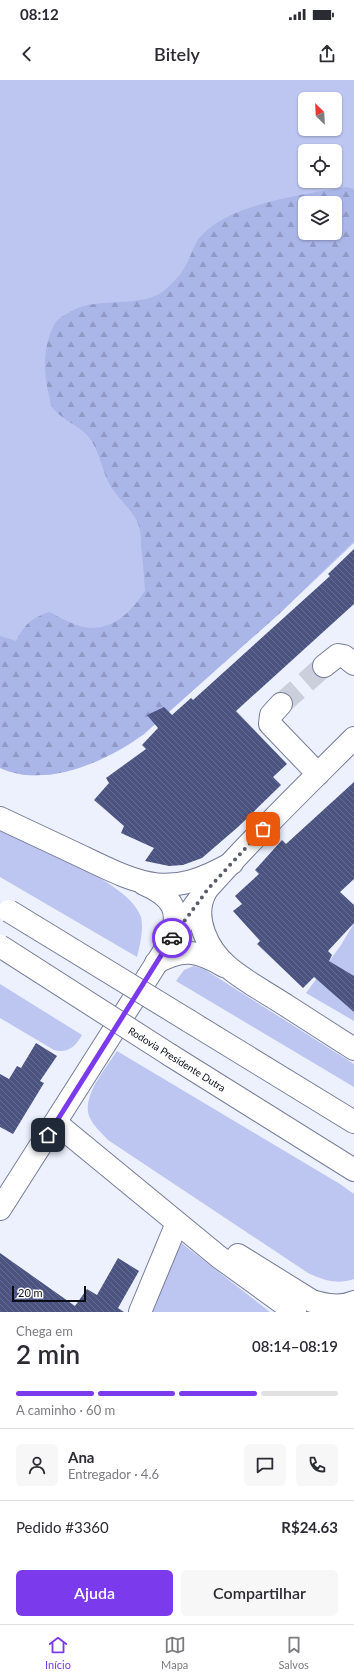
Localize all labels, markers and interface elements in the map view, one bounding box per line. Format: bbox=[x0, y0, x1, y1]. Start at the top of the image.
text: 08:12 bbox=[20, 5, 59, 23]
icon: back bbox=[16, 43, 38, 65]
text: Bitely bbox=[154, 43, 200, 65]
icon: share bbox=[316, 43, 338, 65]
north arrow bbox=[298, 92, 342, 136]
map controls bbox=[298, 92, 342, 240]
button: locate bbox=[298, 144, 342, 188]
button: layers bbox=[298, 196, 342, 240]
pin bbox=[246, 812, 280, 846]
icon: bag bbox=[252, 818, 274, 840]
courier bbox=[152, 918, 192, 958]
icon: car bbox=[161, 927, 183, 949]
street label: Rodovia Presidente Dutra bbox=[126, 1024, 228, 1094]
pin bbox=[31, 1118, 65, 1152]
icon: home bbox=[37, 1124, 59, 1146]
scale bar bbox=[12, 1284, 86, 1303]
text: 20 m bbox=[18, 1286, 43, 1299]
text: Chega em bbox=[16, 1323, 73, 1339]
text: 08:14–08:19 bbox=[252, 1337, 338, 1355]
text: 2 min bbox=[16, 1338, 80, 1370]
text: A caminho · 60 m bbox=[16, 1402, 115, 1418]
button: person bbox=[16, 1444, 58, 1486]
button: chat bbox=[244, 1444, 286, 1486]
button: phone bbox=[296, 1444, 338, 1486]
text: Ana bbox=[68, 1448, 94, 1466]
text: Entregador · 4.6 bbox=[68, 1466, 159, 1482]
text: Pedido #3360 bbox=[16, 1518, 109, 1536]
text: R$24.63 bbox=[281, 1518, 338, 1536]
button: Ajuda bbox=[16, 1570, 173, 1616]
button: Compartilhar bbox=[181, 1570, 338, 1616]
tab: Início bbox=[45, 1634, 71, 1671]
tab: Mapa bbox=[161, 1634, 188, 1671]
tab: Salvos bbox=[278, 1634, 309, 1671]

